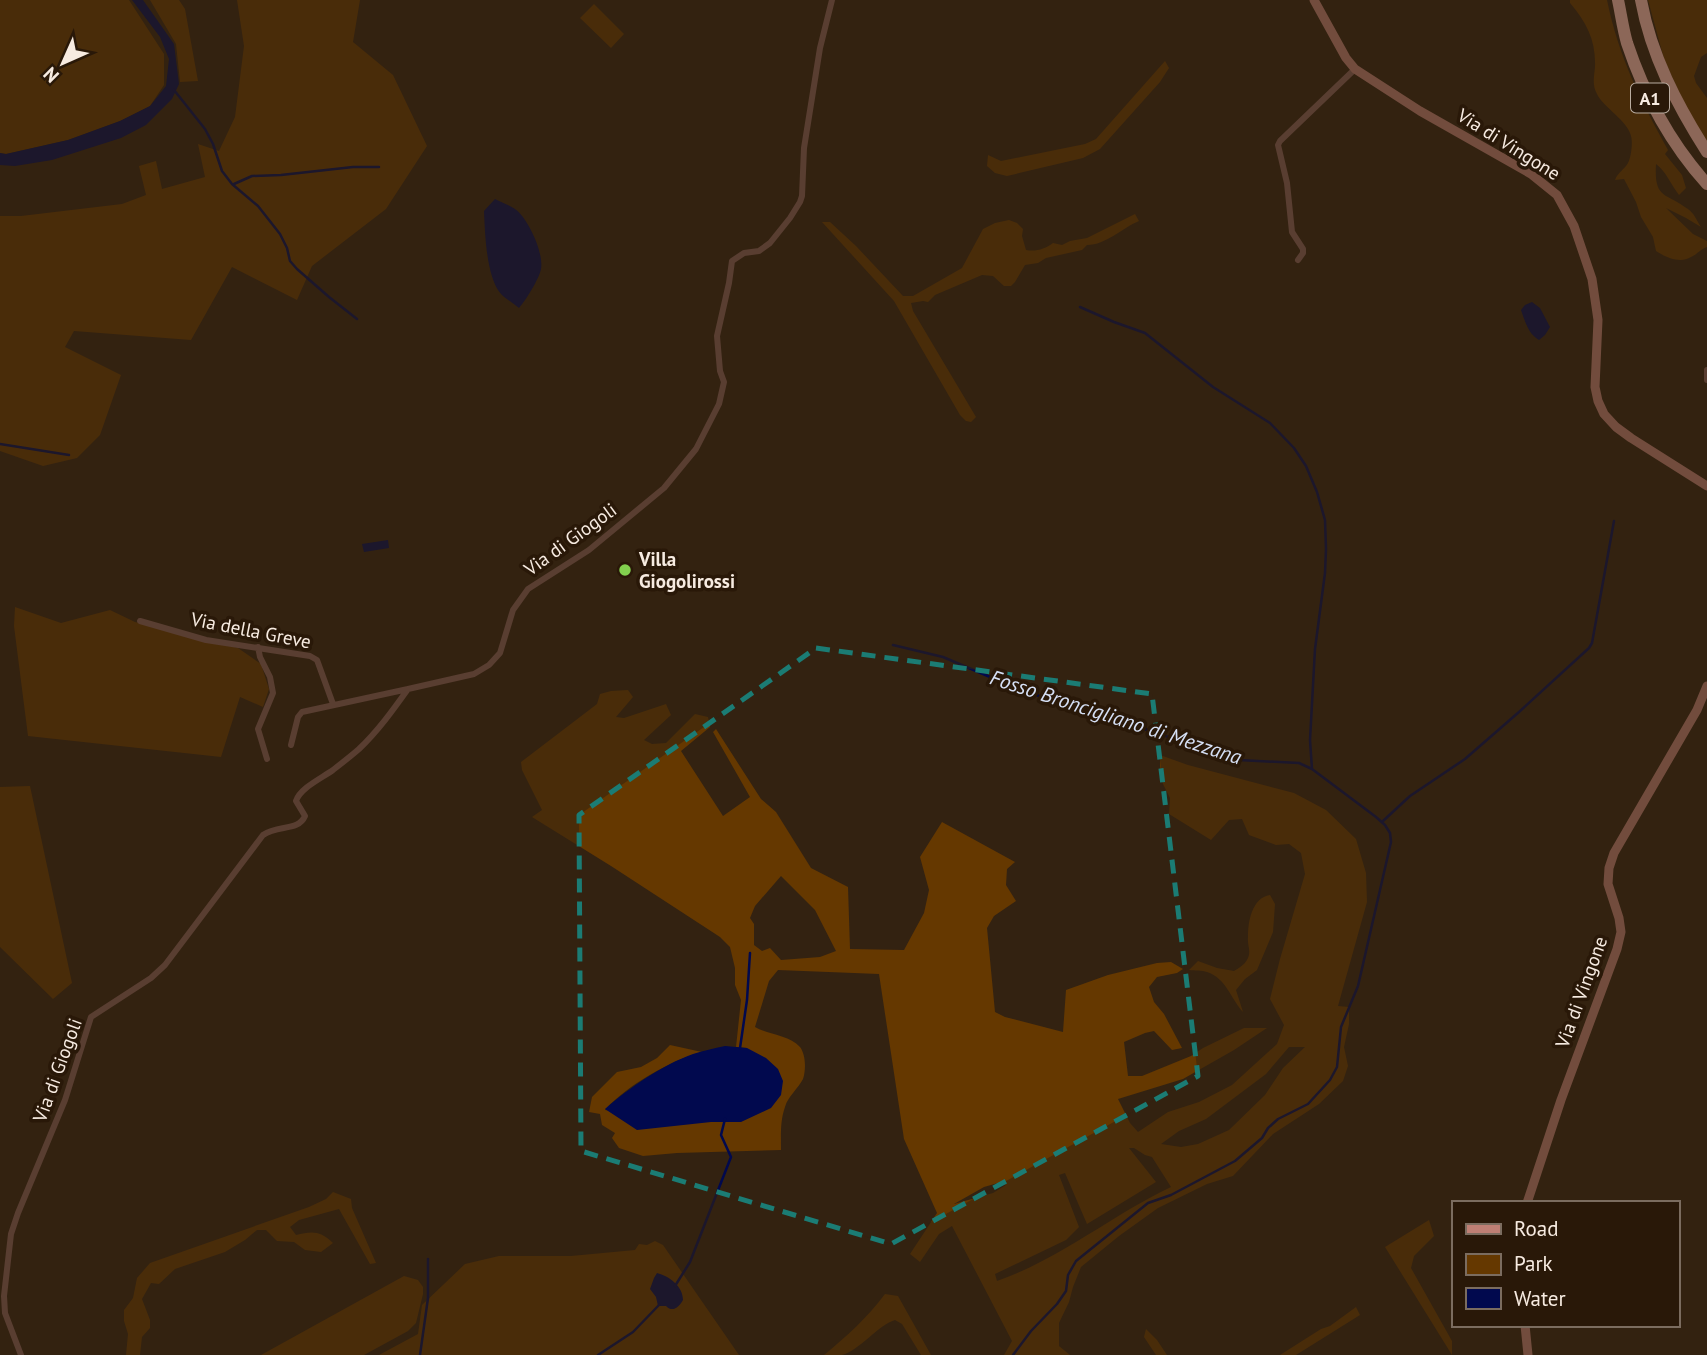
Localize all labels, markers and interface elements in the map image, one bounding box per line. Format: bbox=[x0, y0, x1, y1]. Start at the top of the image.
north arrow bbox=[28, 28, 98, 98]
text: N bbox=[38, 62, 64, 88]
road number: A1 bbox=[1631, 84, 1669, 113]
street label: Via di Vingone bbox=[1452, 102, 1565, 185]
street label: Via di Giogoli bbox=[518, 497, 621, 581]
place label: Villa Giogolirossi bbox=[638, 547, 735, 593]
marker: Villa Giogolirossi bbox=[617, 562, 633, 578]
street label: Via della Greve bbox=[188, 606, 313, 653]
water label: Fosso Broncigliano di Mezzana bbox=[987, 664, 1246, 771]
street label: Via di Vingone bbox=[1549, 933, 1612, 1052]
street label: Via di Giogoli bbox=[27, 1015, 87, 1126]
legend bbox=[1452, 1201, 1679, 1327]
text: Road bbox=[1514, 1215, 1558, 1242]
text: Park bbox=[1514, 1250, 1553, 1277]
text: Water bbox=[1514, 1285, 1566, 1312]

